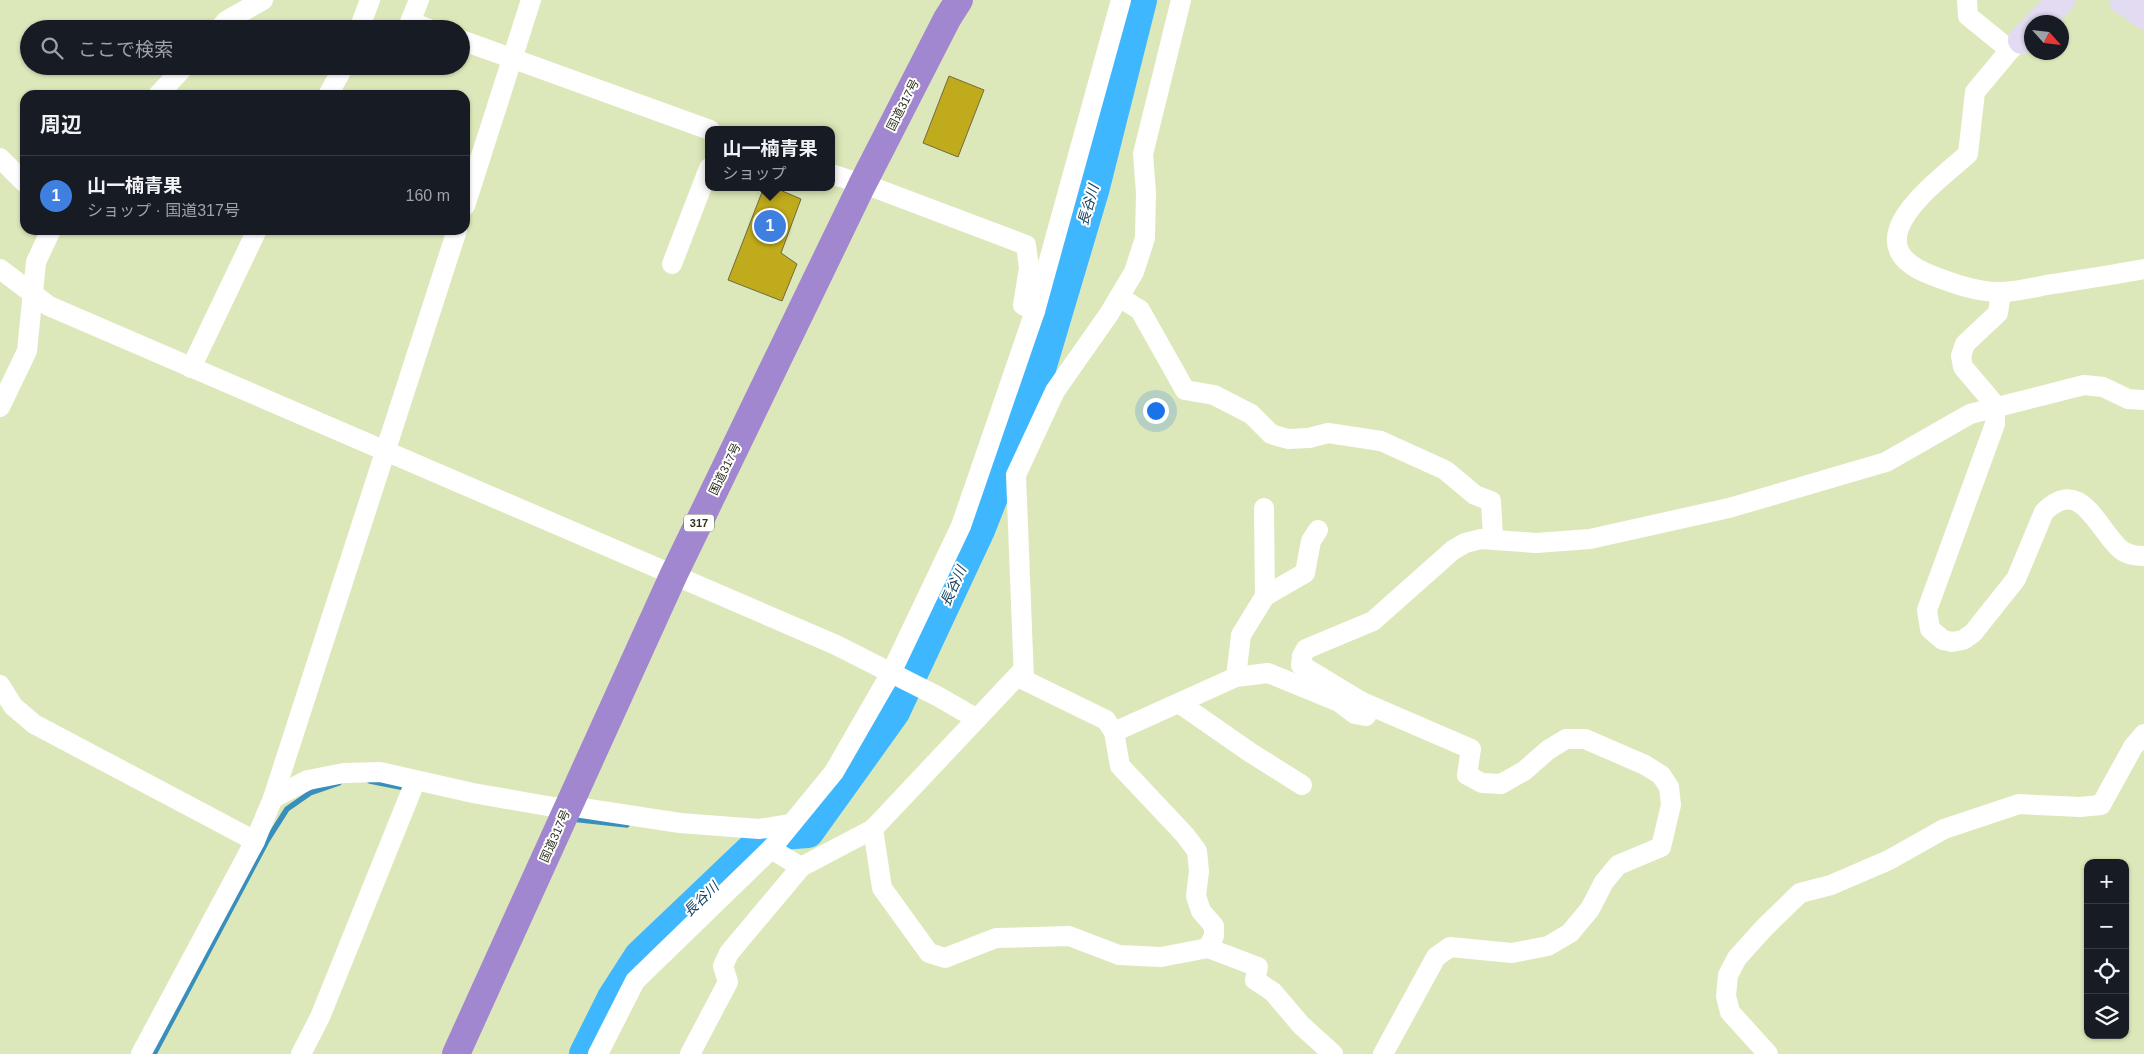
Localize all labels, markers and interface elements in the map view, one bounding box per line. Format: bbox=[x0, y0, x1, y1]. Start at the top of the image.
north arrow bbox=[2024, 15, 2069, 60]
search box bbox=[20, 20, 470, 75]
icon: search bbox=[38, 34, 66, 62]
text: ここで検索 bbox=[78, 39, 173, 60]
street label: 国道317号 bbox=[884, 77, 922, 133]
text: 周辺 bbox=[40, 113, 82, 136]
popup bbox=[705, 126, 835, 191]
text: 山一楠青果 bbox=[722, 138, 818, 159]
text: ショップ bbox=[722, 165, 787, 182]
text: 山一楠青果 bbox=[87, 175, 182, 196]
water label: 長谷川 bbox=[1075, 181, 1102, 227]
text: 1 bbox=[52, 187, 60, 204]
text: 160 m bbox=[406, 187, 450, 204]
text: ショップ · 国道317号 bbox=[87, 202, 240, 219]
pin: 1 bbox=[754, 207, 786, 245]
your location bbox=[1143, 398, 1169, 424]
street label: 国道317号 bbox=[706, 441, 744, 497]
road number: 317 bbox=[684, 514, 714, 532]
water label: 長谷川 bbox=[937, 562, 970, 608]
street label: 国道317号 bbox=[537, 808, 573, 864]
map controls bbox=[2084, 859, 2129, 1039]
button: + bbox=[2084, 859, 2129, 904]
water label: 長谷川 bbox=[680, 877, 723, 919]
button: − bbox=[2084, 904, 2129, 949]
button: locate bbox=[2084, 949, 2129, 994]
button: layers bbox=[2084, 994, 2129, 1039]

